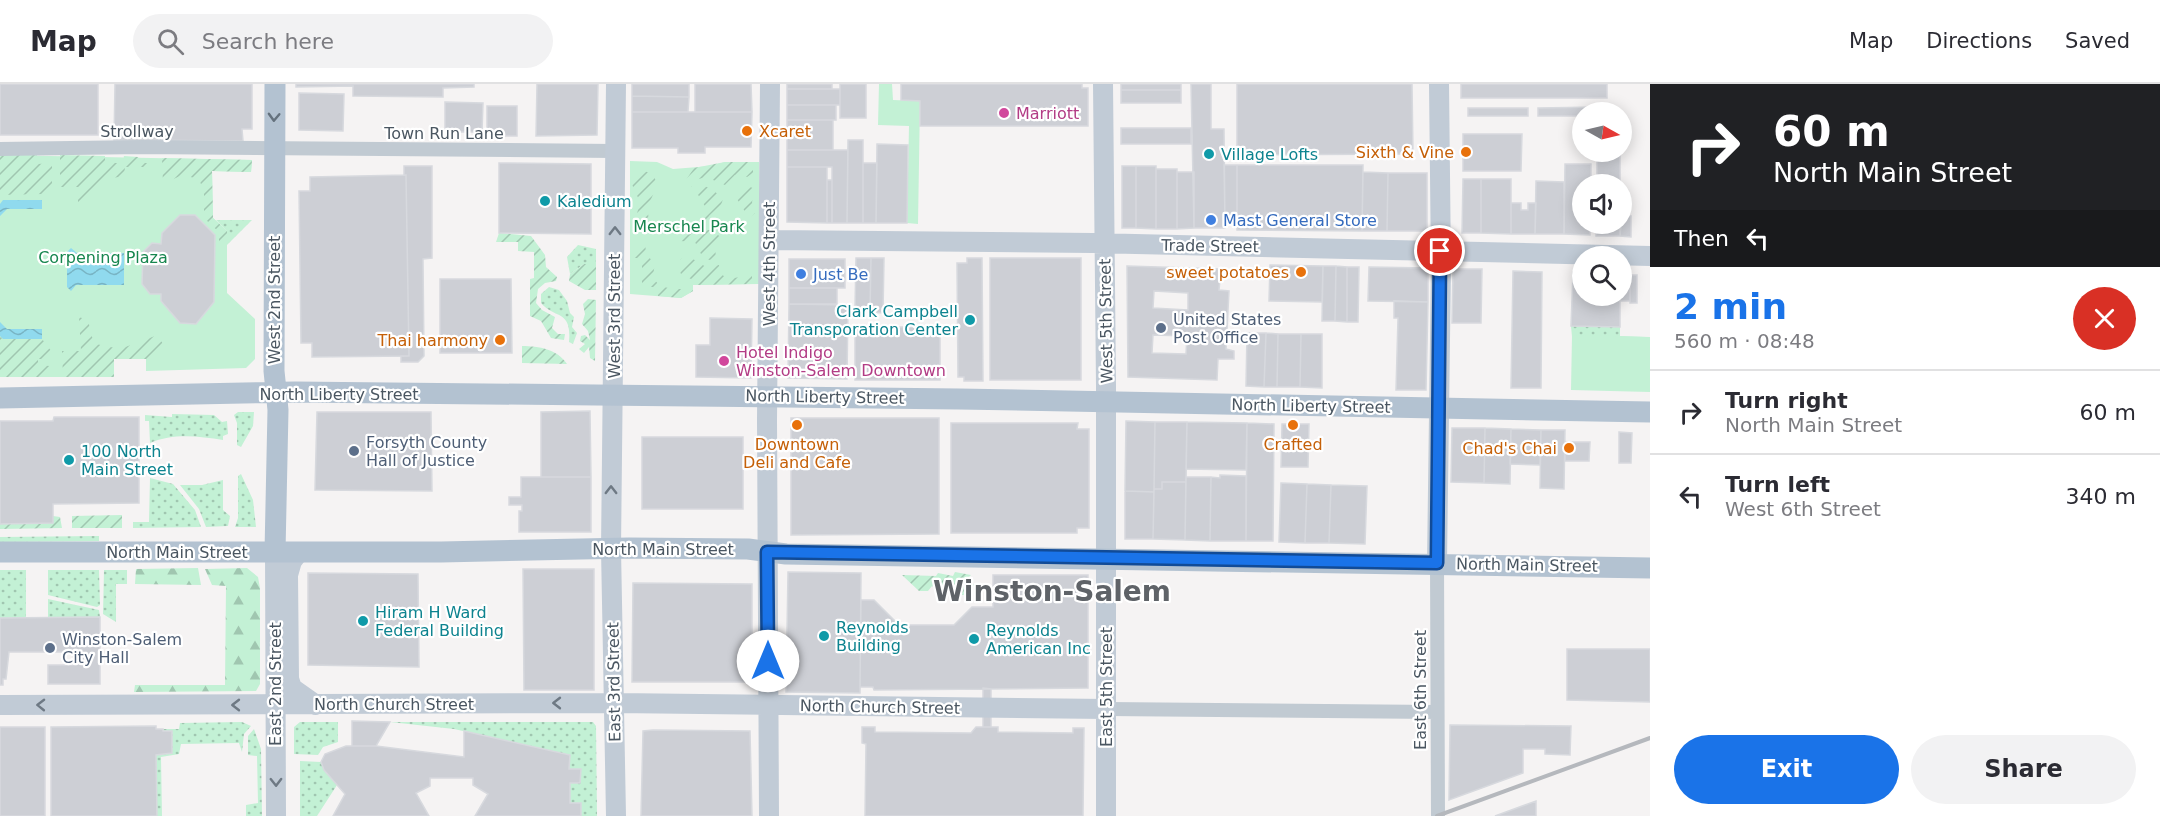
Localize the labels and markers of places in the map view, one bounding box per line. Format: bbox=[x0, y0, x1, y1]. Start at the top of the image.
place label: Marriott bbox=[1016, 104, 1079, 123]
marker: Marriott bbox=[997, 106, 1011, 120]
place label: Xcaret bbox=[759, 122, 811, 141]
marker: Xcaret bbox=[740, 124, 754, 138]
place label: Sixth & Vine bbox=[1356, 143, 1454, 162]
place label: Village Lofts bbox=[1221, 145, 1318, 164]
marker: Sixth & Vine bbox=[1459, 145, 1473, 159]
marker: Village Lofts bbox=[1202, 147, 1216, 161]
place label: Kaledium bbox=[557, 192, 632, 211]
marker: Kaledium bbox=[538, 194, 552, 208]
place label: Mast General Store bbox=[1223, 211, 1377, 230]
marker: Mast General Store bbox=[1204, 213, 1218, 227]
pin bbox=[1414, 225, 1465, 276]
place label: sweet potatoes bbox=[1166, 263, 1289, 282]
place label: Just Be bbox=[812, 265, 868, 284]
marker: sweet potatoes bbox=[1294, 265, 1308, 279]
marker: Just Be bbox=[794, 267, 808, 281]
place label: Clark Campbell Transporation Center bbox=[789, 302, 958, 339]
place label: United States Post Office bbox=[1173, 310, 1281, 347]
marker: Clark Campbell Transporation Center bbox=[963, 313, 977, 327]
marker: United States Post Office bbox=[1154, 321, 1168, 335]
place label: Thai harmony bbox=[377, 331, 488, 350]
marker: Thai harmony bbox=[493, 333, 507, 347]
place label: Hotel Indigo Winston-Salem Downtown bbox=[736, 343, 946, 380]
marker: Hotel Indigo Winston-Salem Downtown bbox=[717, 354, 731, 368]
marker: Downtown Deli and Cafe bbox=[790, 418, 804, 432]
marker: Crafted bbox=[1286, 418, 1300, 432]
place label: Forsyth County Hall of Justice bbox=[366, 433, 487, 470]
place label: Downtown Deli and Cafe bbox=[743, 435, 851, 472]
place label: Crafted bbox=[1263, 435, 1323, 454]
place label: Chad's Chai bbox=[1462, 439, 1557, 458]
marker: Chad's Chai bbox=[1562, 441, 1576, 455]
place label: 100 North Main Street bbox=[81, 442, 173, 479]
marker: Forsyth County Hall of Justice bbox=[347, 444, 361, 458]
marker: 100 North Main Street bbox=[62, 453, 76, 467]
place label: Hiram H Ward Federal Building bbox=[375, 603, 504, 640]
marker: Hiram H Ward Federal Building bbox=[356, 614, 370, 628]
place label: Reynolds Building bbox=[836, 618, 909, 655]
place label: Reynolds American Inc bbox=[986, 621, 1091, 658]
marker: Reynolds Building bbox=[817, 629, 831, 643]
place label: Winston-Salem City Hall bbox=[62, 630, 182, 667]
marker: Reynolds American Inc bbox=[967, 632, 981, 646]
marker: Winston-Salem City Hall bbox=[43, 641, 57, 655]

